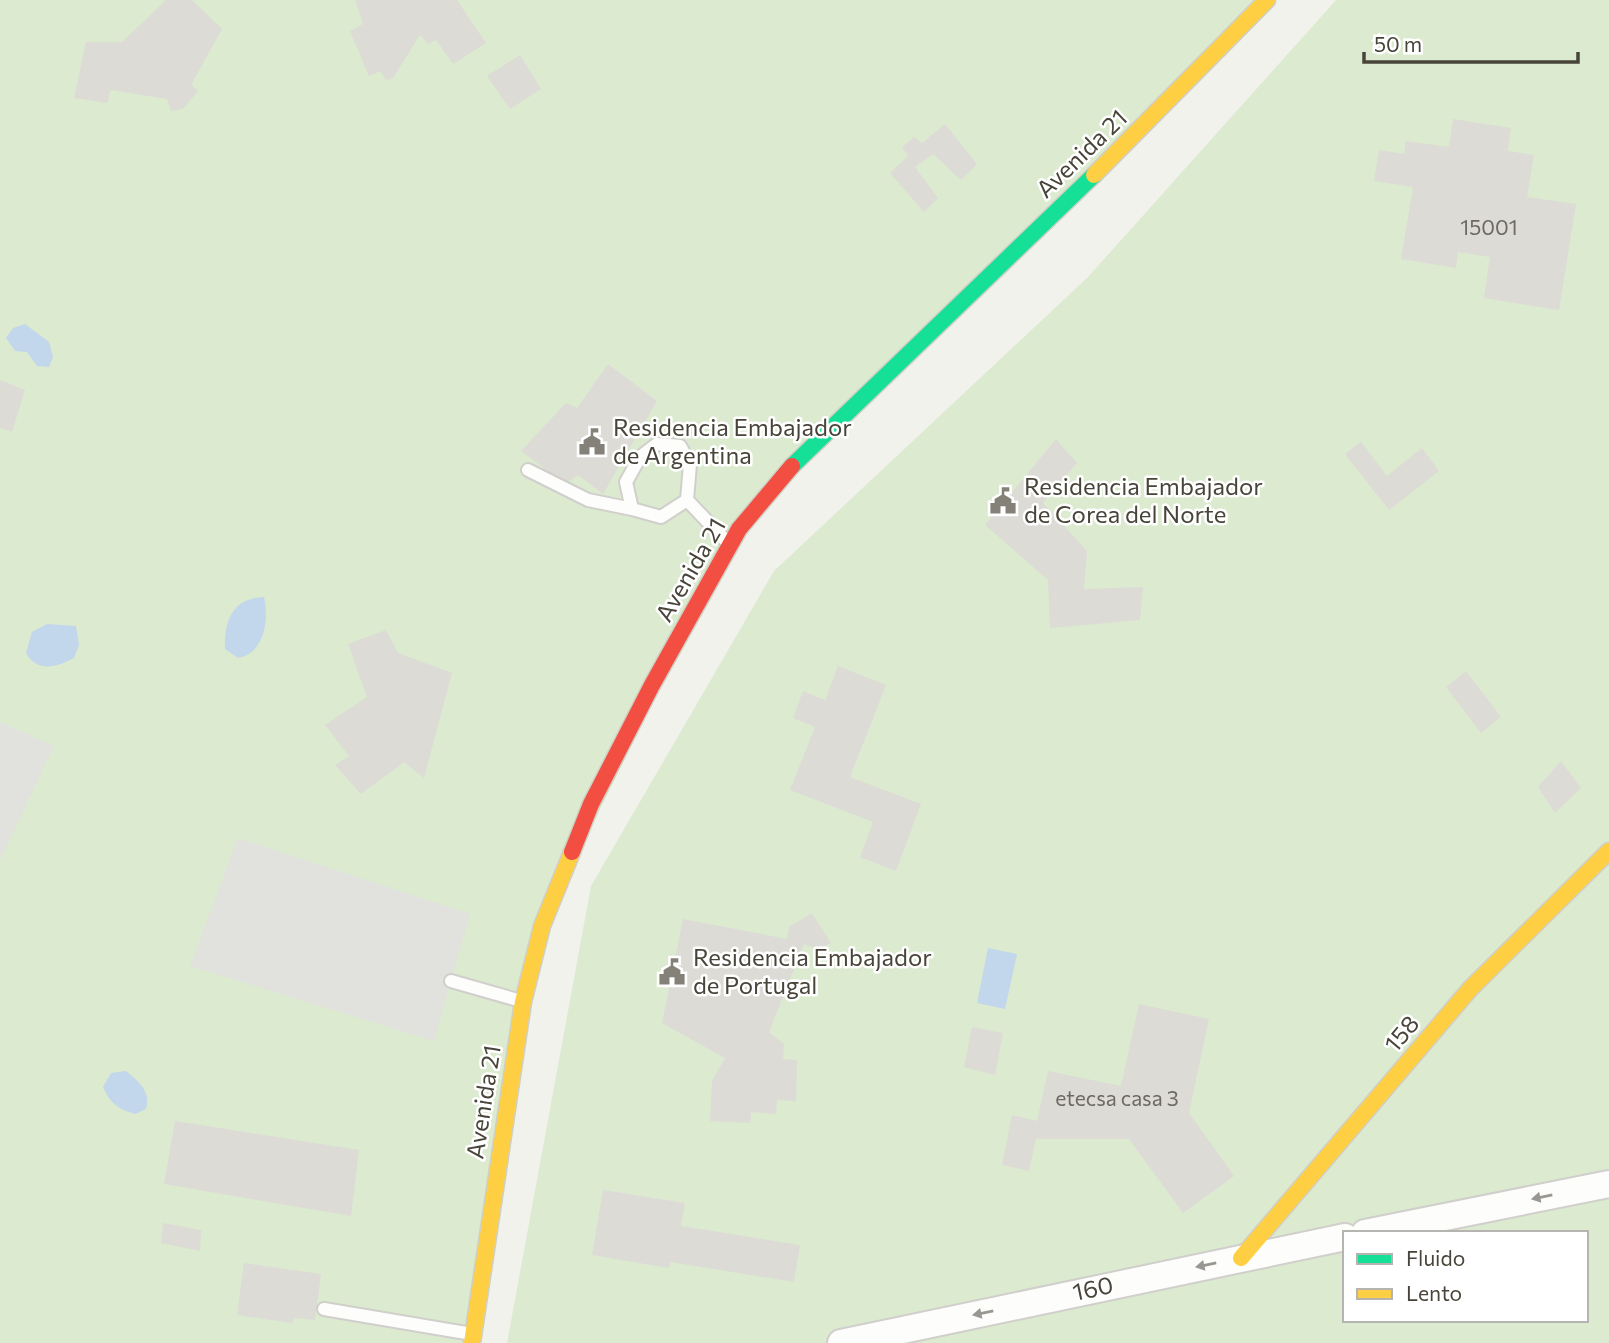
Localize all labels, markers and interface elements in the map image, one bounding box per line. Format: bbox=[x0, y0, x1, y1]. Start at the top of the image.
scale bar bbox=[1364, 21, 1578, 65]
text: 50 m bbox=[1374, 31, 1422, 56]
street label: Avenida 21 bbox=[1030, 103, 1132, 203]
house number: 15001 bbox=[1460, 214, 1518, 239]
place label: Residencia Embajador de Argentina bbox=[613, 412, 852, 469]
public building icon: Residencia Embajador de Argentina bbox=[577, 427, 607, 457]
place label: Residencia Embajador de Corea del Norte bbox=[1024, 471, 1263, 528]
public building icon: Residencia Embajador de Corea del Norte bbox=[988, 486, 1018, 516]
street label: Avenida 21 bbox=[648, 512, 731, 626]
place label: Residencia Embajador de Portugal bbox=[693, 942, 932, 999]
public building icon: Residencia Embajador de Portugal bbox=[657, 957, 687, 987]
street label: 158 bbox=[1377, 1009, 1424, 1057]
street label: Avenida 21 bbox=[459, 1043, 506, 1161]
house number: etecsa casa 3 bbox=[1055, 1085, 1179, 1110]
one-way arrow bbox=[1531, 1192, 1553, 1203]
legend bbox=[1343, 1231, 1588, 1322]
text: Fluido bbox=[1406, 1245, 1465, 1270]
one-way arrow bbox=[1195, 1260, 1217, 1271]
street label: 160 bbox=[1070, 1269, 1116, 1306]
text: Lento bbox=[1406, 1280, 1462, 1305]
one-way arrow bbox=[972, 1307, 994, 1318]

